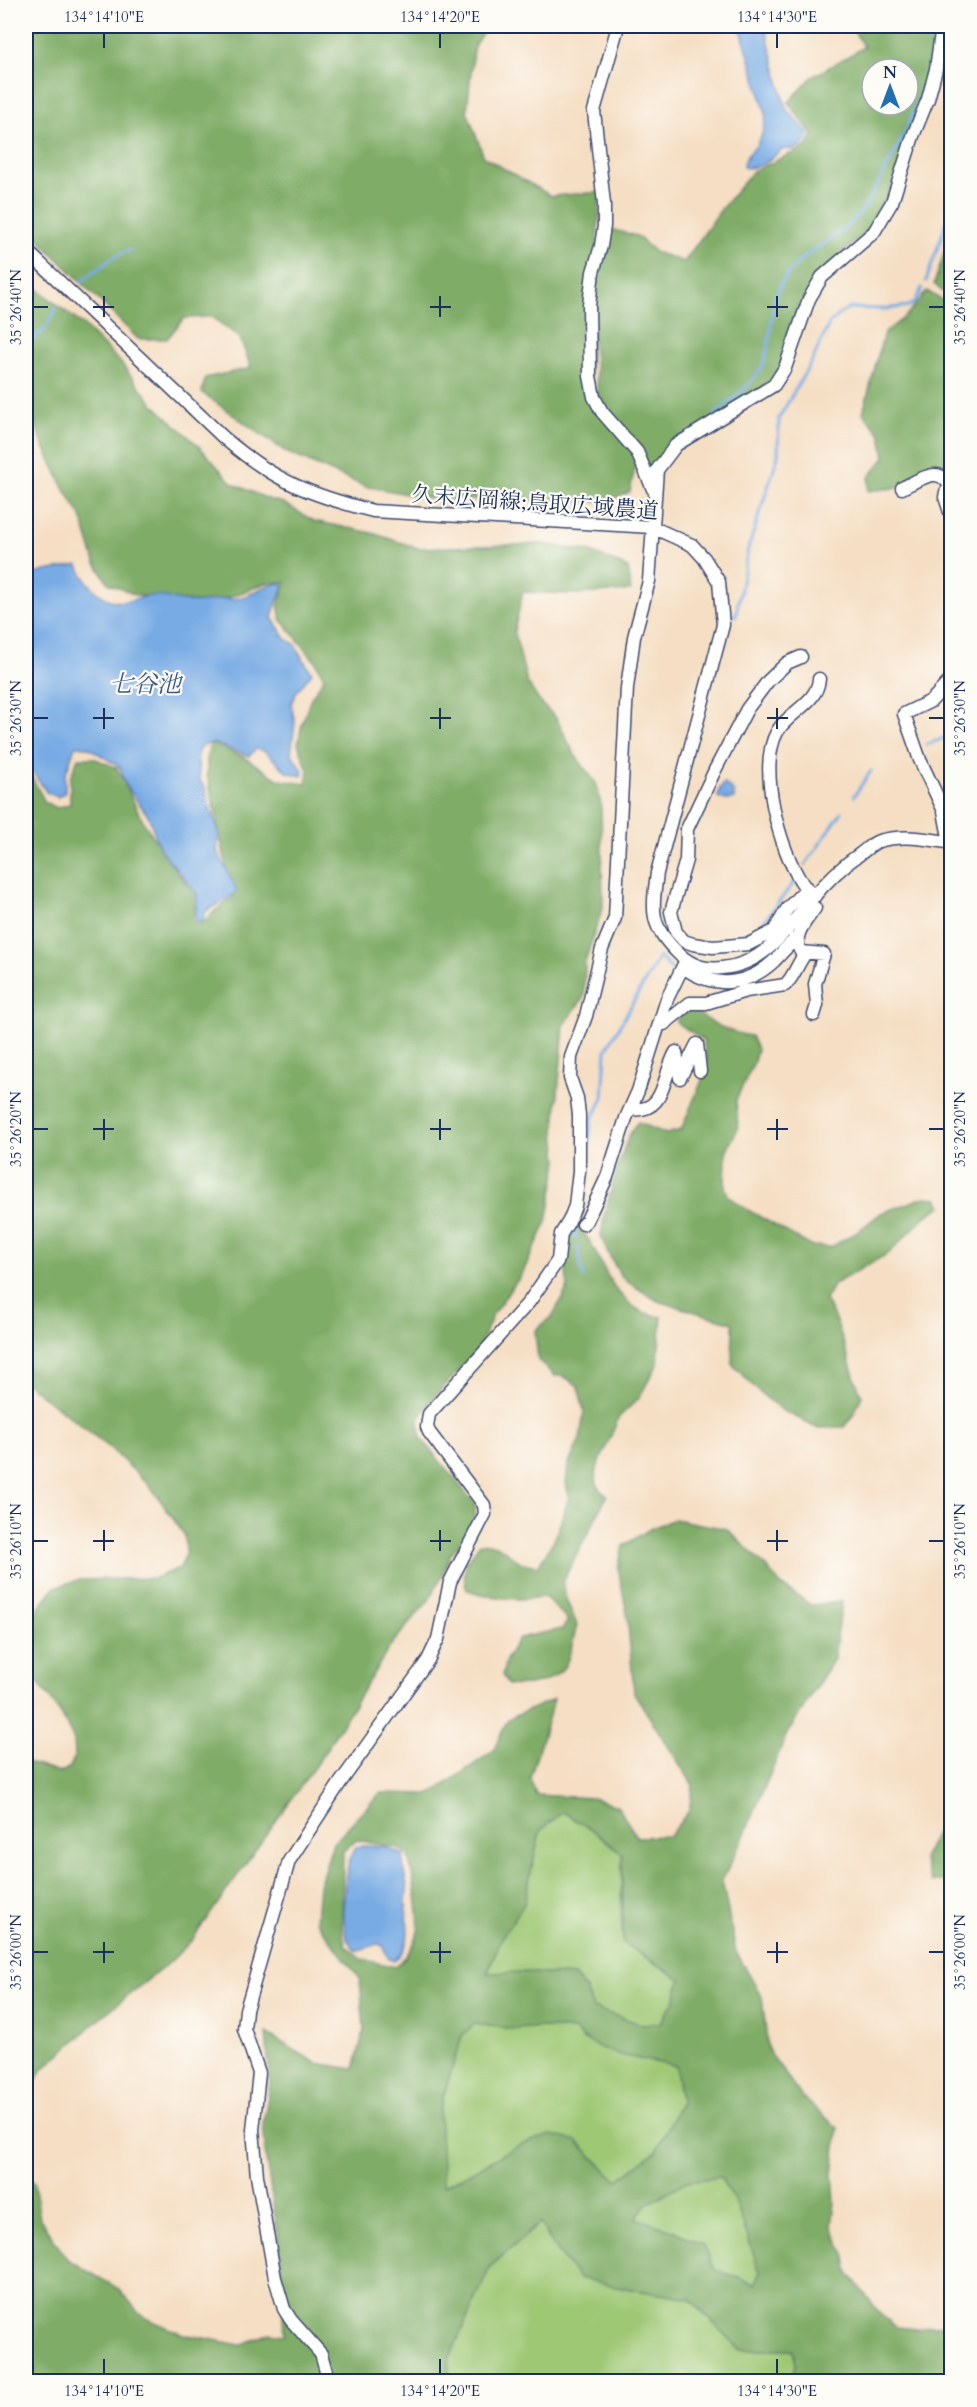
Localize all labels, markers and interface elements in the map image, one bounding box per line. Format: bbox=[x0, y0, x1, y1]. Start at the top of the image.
text: 134°14'10"E bbox=[64, 7, 144, 27]
text: 134°14'20"E bbox=[400, 7, 480, 27]
text: 134°14'30"E bbox=[737, 7, 817, 27]
north arrow bbox=[860, 57, 920, 117]
text: N bbox=[883, 62, 897, 84]
text: 35°26'40"N bbox=[6, 269, 26, 345]
text: 35°26'40"N bbox=[950, 269, 970, 345]
street label: 久末広岡線;鳥取広域農道 bbox=[410, 479, 659, 527]
water label: 七谷池 bbox=[109, 668, 184, 701]
text: 35°26'30"N bbox=[6, 680, 26, 756]
text: 35°26'30"N bbox=[950, 680, 970, 756]
text: 35°26'20"N bbox=[6, 1091, 26, 1167]
text: 35°26'20"N bbox=[950, 1091, 970, 1167]
text: 35°26'10"N bbox=[6, 1503, 26, 1579]
text: 35°26'10"N bbox=[950, 1503, 970, 1579]
text: 35°26'00"N bbox=[6, 1914, 26, 1990]
text: 35°26'00"N bbox=[950, 1914, 970, 1990]
text: 134°14'10"E bbox=[64, 2381, 144, 2401]
text: 134°14'20"E bbox=[400, 2381, 480, 2401]
text: 134°14'30"E bbox=[737, 2381, 817, 2401]

